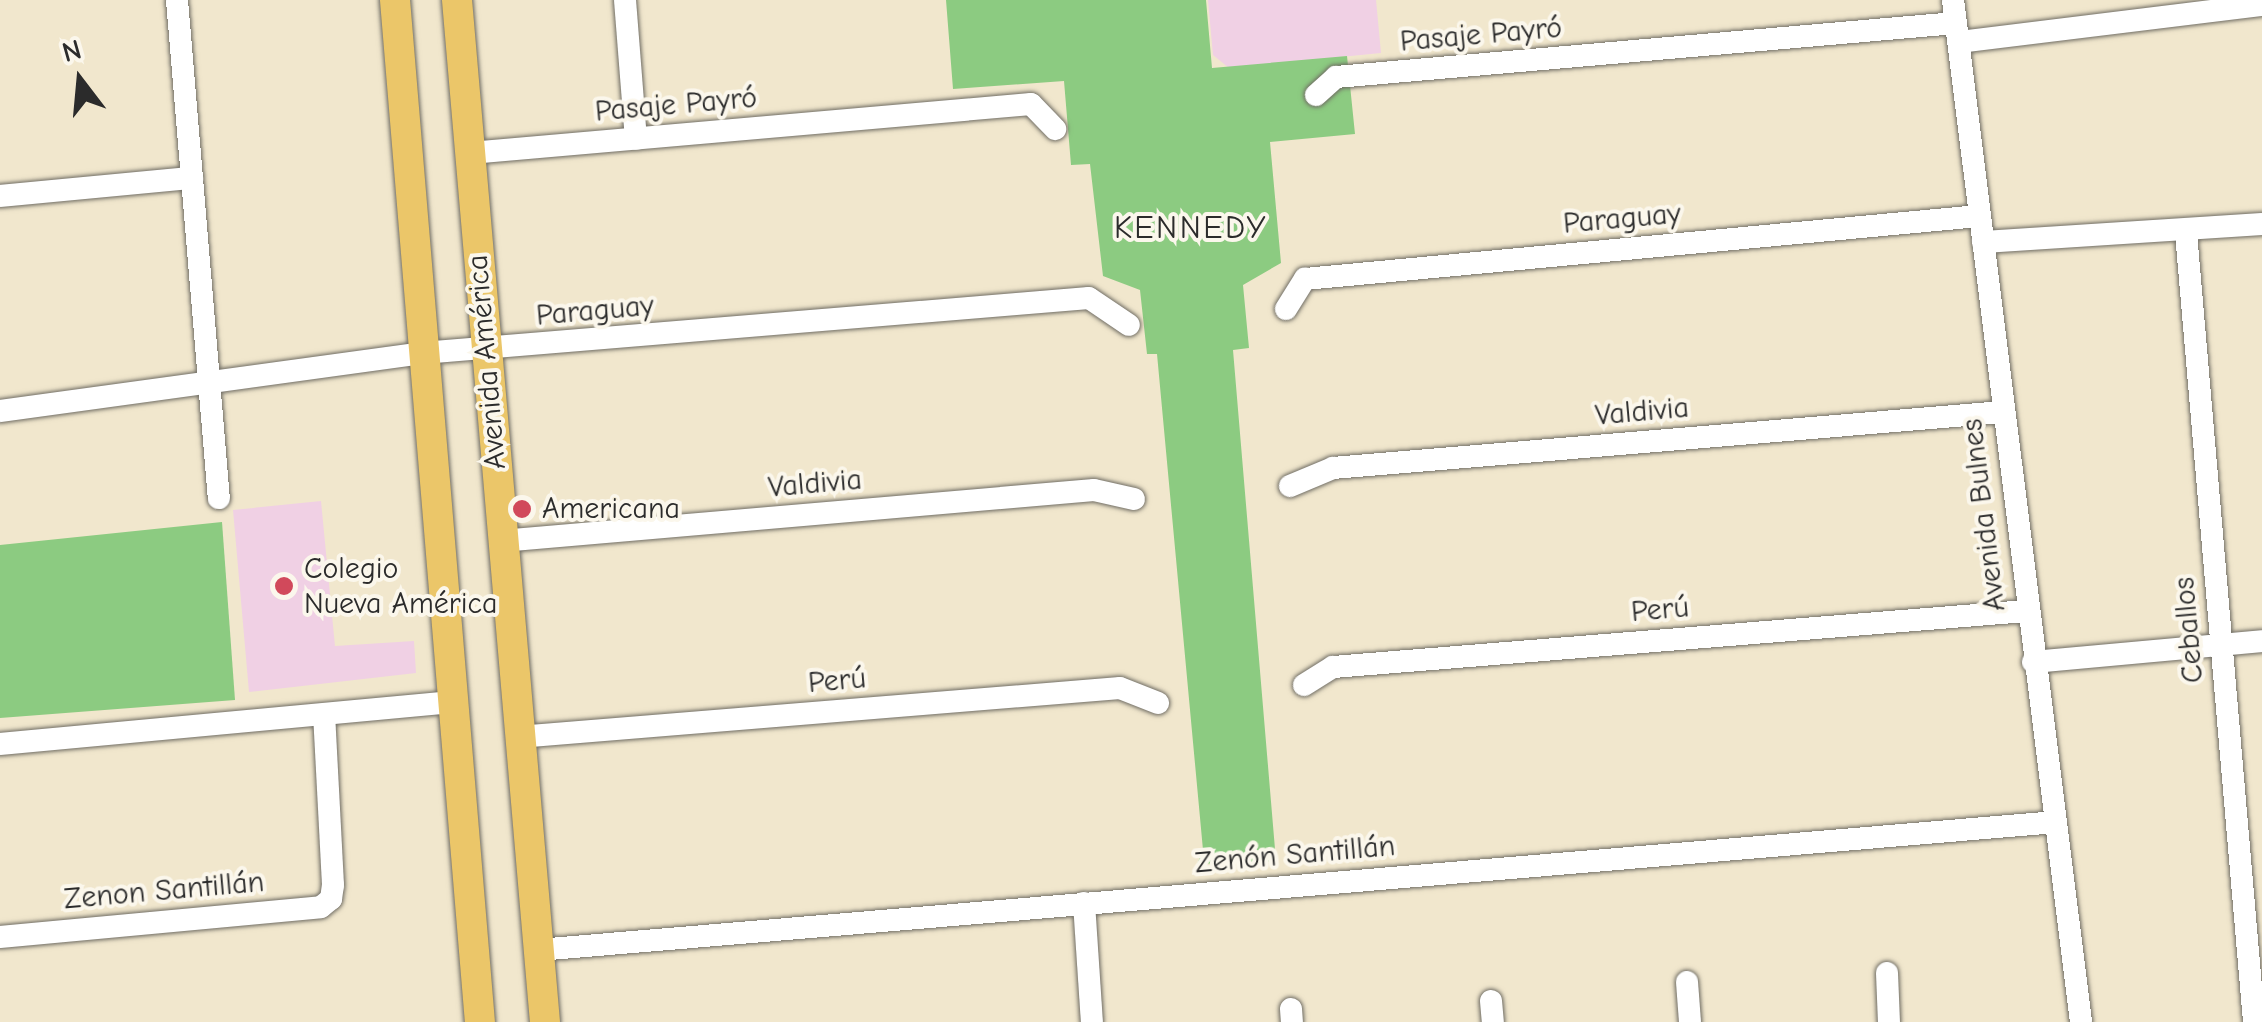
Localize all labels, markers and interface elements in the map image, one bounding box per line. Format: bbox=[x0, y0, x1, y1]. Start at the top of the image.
street label: Pasaje Payró bbox=[1399, 10, 1563, 60]
north arrow bbox=[30, 30, 130, 130]
text: N bbox=[59, 33, 85, 69]
street label: Pasaje Payró bbox=[594, 80, 758, 130]
street label: Paraguay bbox=[1562, 196, 1682, 242]
district label: KENNEDY bbox=[1114, 209, 1268, 247]
street label: Avenida América bbox=[460, 253, 514, 471]
street label: Paraguay bbox=[535, 288, 655, 334]
street label: Valdivia bbox=[1594, 390, 1690, 434]
street label: Avenida Bulnes bbox=[1954, 417, 2014, 613]
street label: Valdivia bbox=[767, 462, 863, 506]
place label: Americana bbox=[542, 491, 680, 527]
marker: Americana bbox=[511, 498, 533, 520]
place label: Colegio Nueva América bbox=[304, 551, 497, 622]
marker: Colegio Nueva América bbox=[273, 575, 295, 597]
street label: Ceballos bbox=[2166, 576, 2212, 684]
street label: Perú bbox=[1630, 590, 1690, 630]
street label: Perú bbox=[807, 661, 867, 701]
street label: Zenón Santillán bbox=[1193, 828, 1397, 882]
street label: Zenon Santillán bbox=[62, 864, 266, 918]

